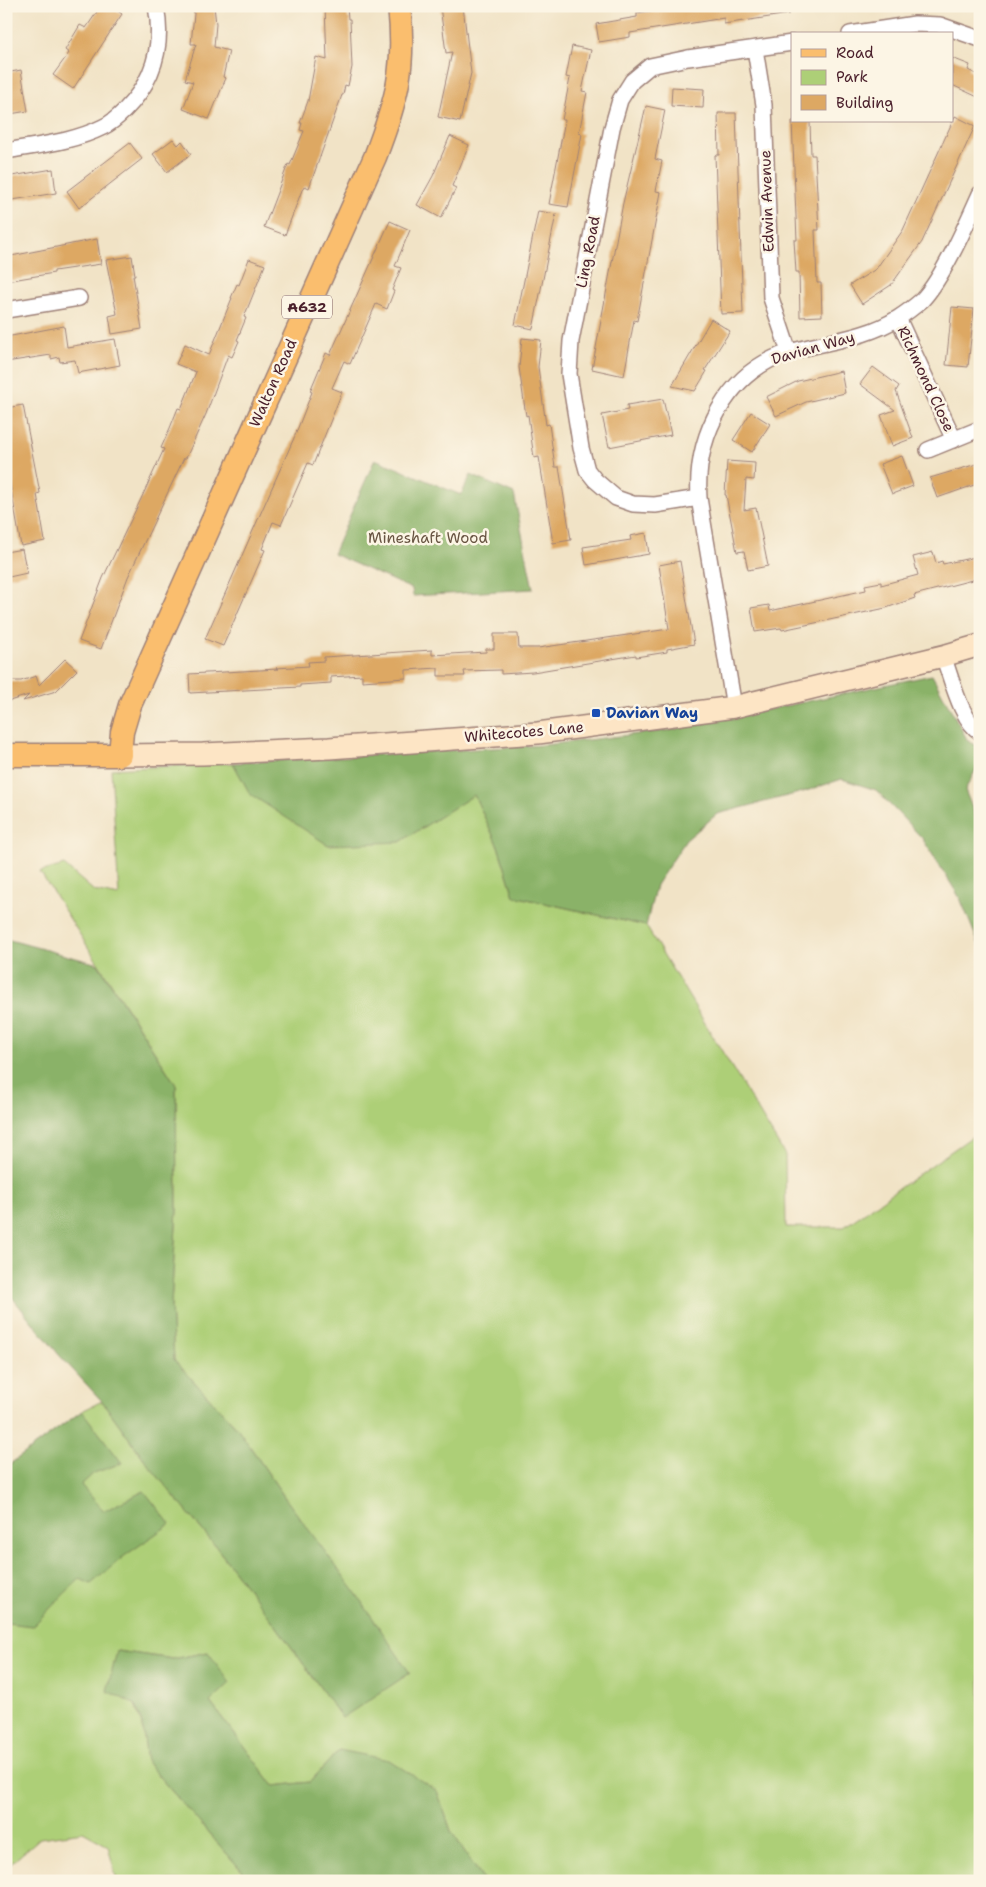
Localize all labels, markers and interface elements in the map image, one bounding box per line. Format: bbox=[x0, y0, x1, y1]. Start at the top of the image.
legend bbox=[791, 32, 954, 122]
text: Road bbox=[836, 43, 874, 63]
text: Park bbox=[836, 67, 868, 87]
text: Building bbox=[836, 93, 893, 113]
street label: Edwin Avenue bbox=[755, 149, 779, 253]
street label: Ling Road bbox=[571, 214, 605, 290]
road number: A632 bbox=[282, 296, 332, 318]
street label: Richmond Close bbox=[893, 323, 959, 435]
street label: Davian Way bbox=[769, 327, 857, 369]
street label: Walton Road bbox=[245, 335, 302, 430]
park label: Mineshaft Wood bbox=[368, 528, 488, 548]
place label: Davian Way bbox=[606, 703, 698, 723]
marker: Davian Way bbox=[590, 707, 602, 719]
street label: Whitecotes Lane bbox=[463, 717, 585, 747]

